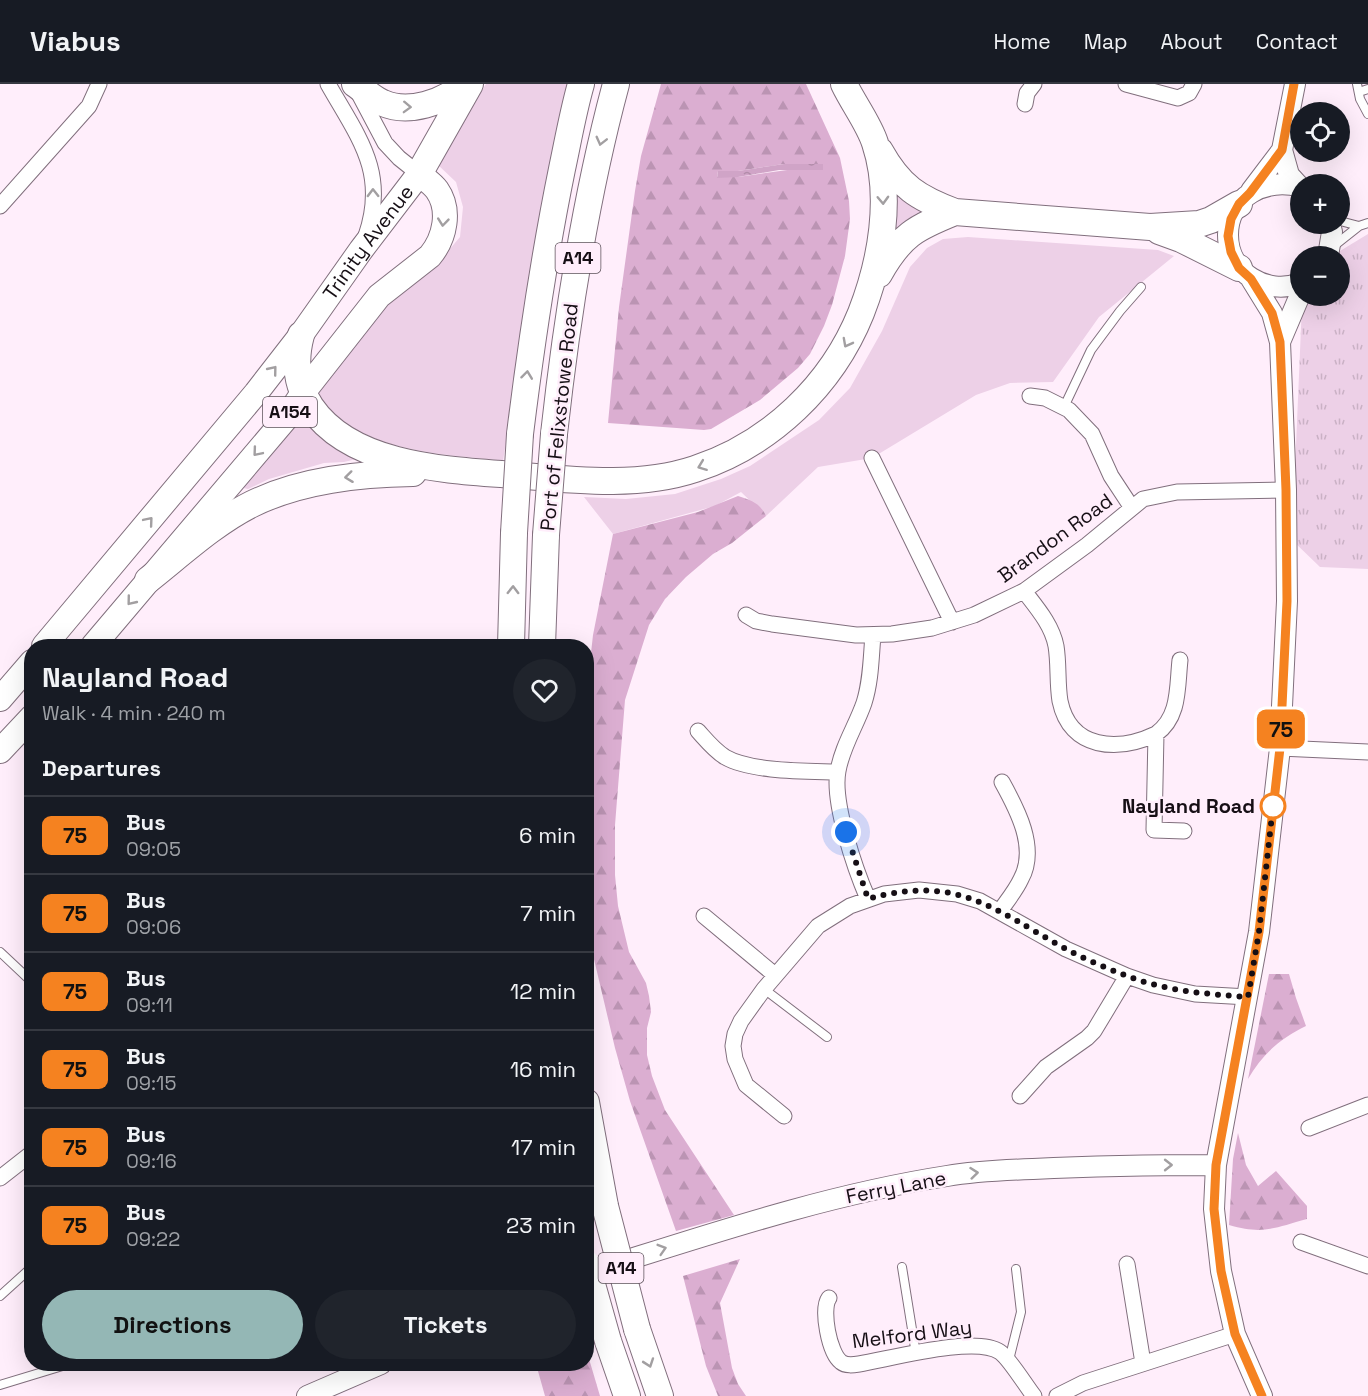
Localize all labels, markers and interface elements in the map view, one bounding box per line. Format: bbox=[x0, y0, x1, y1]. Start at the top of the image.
text: Viabus bbox=[30, 23, 121, 59]
text: Home bbox=[993, 28, 1051, 55]
text: Map bbox=[1084, 28, 1128, 55]
text: About bbox=[1161, 28, 1223, 55]
text: Contact bbox=[1256, 28, 1338, 55]
one-way arrow bbox=[402, 100, 411, 113]
map controls bbox=[1290, 102, 1350, 306]
button: locate bbox=[1290, 102, 1350, 162]
one-way arrow bbox=[596, 135, 609, 145]
button: + bbox=[1290, 174, 1350, 234]
street label: Trinity Avenue bbox=[317, 179, 419, 305]
one-way arrow bbox=[367, 189, 379, 198]
one-way arrow bbox=[877, 196, 889, 205]
one-way arrow bbox=[438, 218, 450, 227]
road number: A14 bbox=[556, 243, 600, 273]
button: − bbox=[1290, 246, 1350, 306]
street label: Port of Felixstowe Road bbox=[534, 302, 584, 532]
one-way arrow bbox=[843, 336, 854, 347]
one-way arrow bbox=[265, 366, 276, 377]
one-way arrow bbox=[520, 371, 533, 380]
road number: A154 bbox=[263, 397, 317, 427]
one-way arrow bbox=[253, 445, 264, 456]
one-way arrow bbox=[697, 459, 708, 471]
one-way arrow bbox=[344, 471, 353, 483]
street label: Brandon Road bbox=[992, 488, 1118, 588]
one-way arrow bbox=[142, 517, 153, 528]
one-way arrow bbox=[507, 585, 519, 594]
one-way arrow bbox=[127, 594, 138, 605]
text: Nayland Road bbox=[42, 659, 228, 695]
button: heart bbox=[513, 659, 576, 722]
text: Walk · 4 min · 240 m bbox=[42, 700, 226, 726]
line badge: 75 bbox=[1254, 710, 1308, 748]
text: 75 bbox=[1269, 716, 1293, 743]
text: Departures bbox=[42, 754, 161, 782]
place label: Nayland Road bbox=[1122, 793, 1255, 819]
marker: Nayland Road bbox=[1260, 793, 1286, 819]
text: Bus bbox=[126, 808, 166, 836]
your location bbox=[831, 817, 861, 847]
text: 6 min bbox=[519, 821, 576, 849]
text: 75 bbox=[63, 822, 87, 849]
text: 09:05 bbox=[126, 836, 181, 862]
text: Bus bbox=[126, 886, 166, 914]
text: 7 min bbox=[520, 899, 576, 927]
text: 75 bbox=[63, 900, 87, 927]
text: 09:06 bbox=[126, 914, 181, 940]
text: Bus bbox=[126, 964, 166, 992]
text: 12 min bbox=[510, 977, 576, 1005]
text: 75 bbox=[63, 978, 87, 1005]
text: 09:11 bbox=[126, 992, 173, 1018]
text: Bus bbox=[126, 1042, 166, 1070]
text: 16 min bbox=[510, 1055, 576, 1083]
text: 75 bbox=[63, 1056, 87, 1083]
text: 09:15 bbox=[126, 1070, 176, 1096]
text: Bus bbox=[126, 1120, 166, 1148]
text: 17 min bbox=[511, 1133, 576, 1161]
text: 75 bbox=[63, 1134, 87, 1161]
text: 09:16 bbox=[126, 1148, 177, 1174]
one-way arrow bbox=[1164, 1159, 1173, 1171]
street label: Ferry Lane bbox=[844, 1165, 948, 1209]
one-way arrow bbox=[969, 1167, 978, 1180]
text: Bus bbox=[126, 1198, 166, 1226]
text: 23 min bbox=[506, 1211, 576, 1239]
text: 75 bbox=[63, 1212, 87, 1239]
text: 09:22 bbox=[126, 1226, 180, 1252]
one-way arrow bbox=[656, 1244, 667, 1256]
road number: A14 bbox=[598, 1253, 644, 1283]
button: Directions bbox=[42, 1290, 303, 1359]
button: Tickets bbox=[315, 1290, 576, 1359]
street label: Melford Way bbox=[851, 1314, 973, 1354]
one-way arrow bbox=[641, 1357, 654, 1368]

